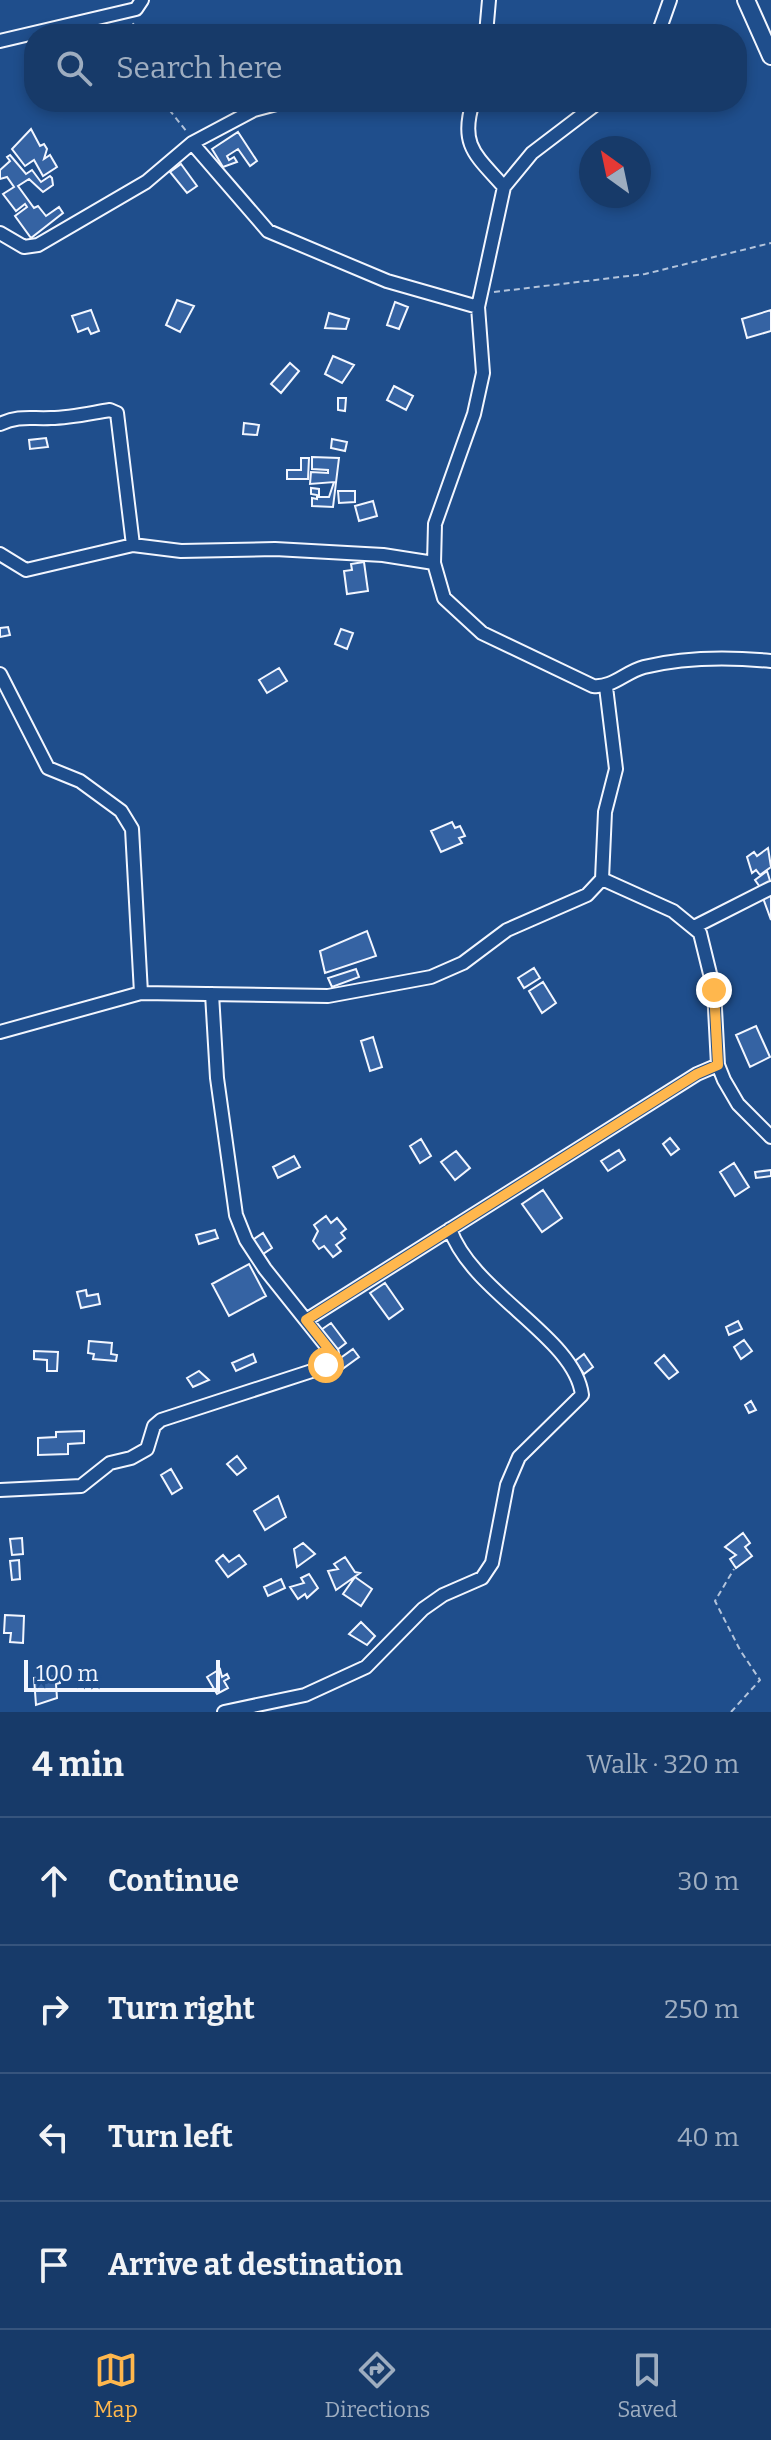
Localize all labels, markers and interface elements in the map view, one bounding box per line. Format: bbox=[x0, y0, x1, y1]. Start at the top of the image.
search box bbox=[24, 24, 747, 112]
icon: search bbox=[52, 46, 96, 90]
text: Search here bbox=[116, 50, 283, 86]
north arrow bbox=[579, 136, 651, 208]
route end bbox=[696, 972, 732, 1008]
route start bbox=[308, 1347, 344, 1383]
scale bar bbox=[24, 1656, 220, 1692]
text: 100 m bbox=[36, 1660, 99, 1687]
text: 4 min bbox=[32, 1744, 124, 1785]
text: Walk · 320 m bbox=[587, 1749, 739, 1780]
icon: ahead bbox=[32, 1859, 76, 1903]
text: Continue bbox=[108, 1863, 239, 1899]
text: 30 m bbox=[678, 1866, 739, 1897]
icon: right bbox=[32, 1987, 76, 2031]
text: Turn right bbox=[108, 1991, 255, 2027]
text: 250 m bbox=[664, 1994, 739, 2025]
icon: left bbox=[32, 2115, 76, 2159]
text: Turn left bbox=[108, 2119, 233, 2155]
text: 40 m bbox=[677, 2122, 739, 2153]
icon: arrive bbox=[32, 2243, 76, 2287]
text: Arrive at destination bbox=[108, 2247, 403, 2283]
tab: Map bbox=[93, 2348, 138, 2423]
tab: Directions bbox=[325, 2348, 430, 2423]
tab: Saved bbox=[617, 2348, 678, 2423]

